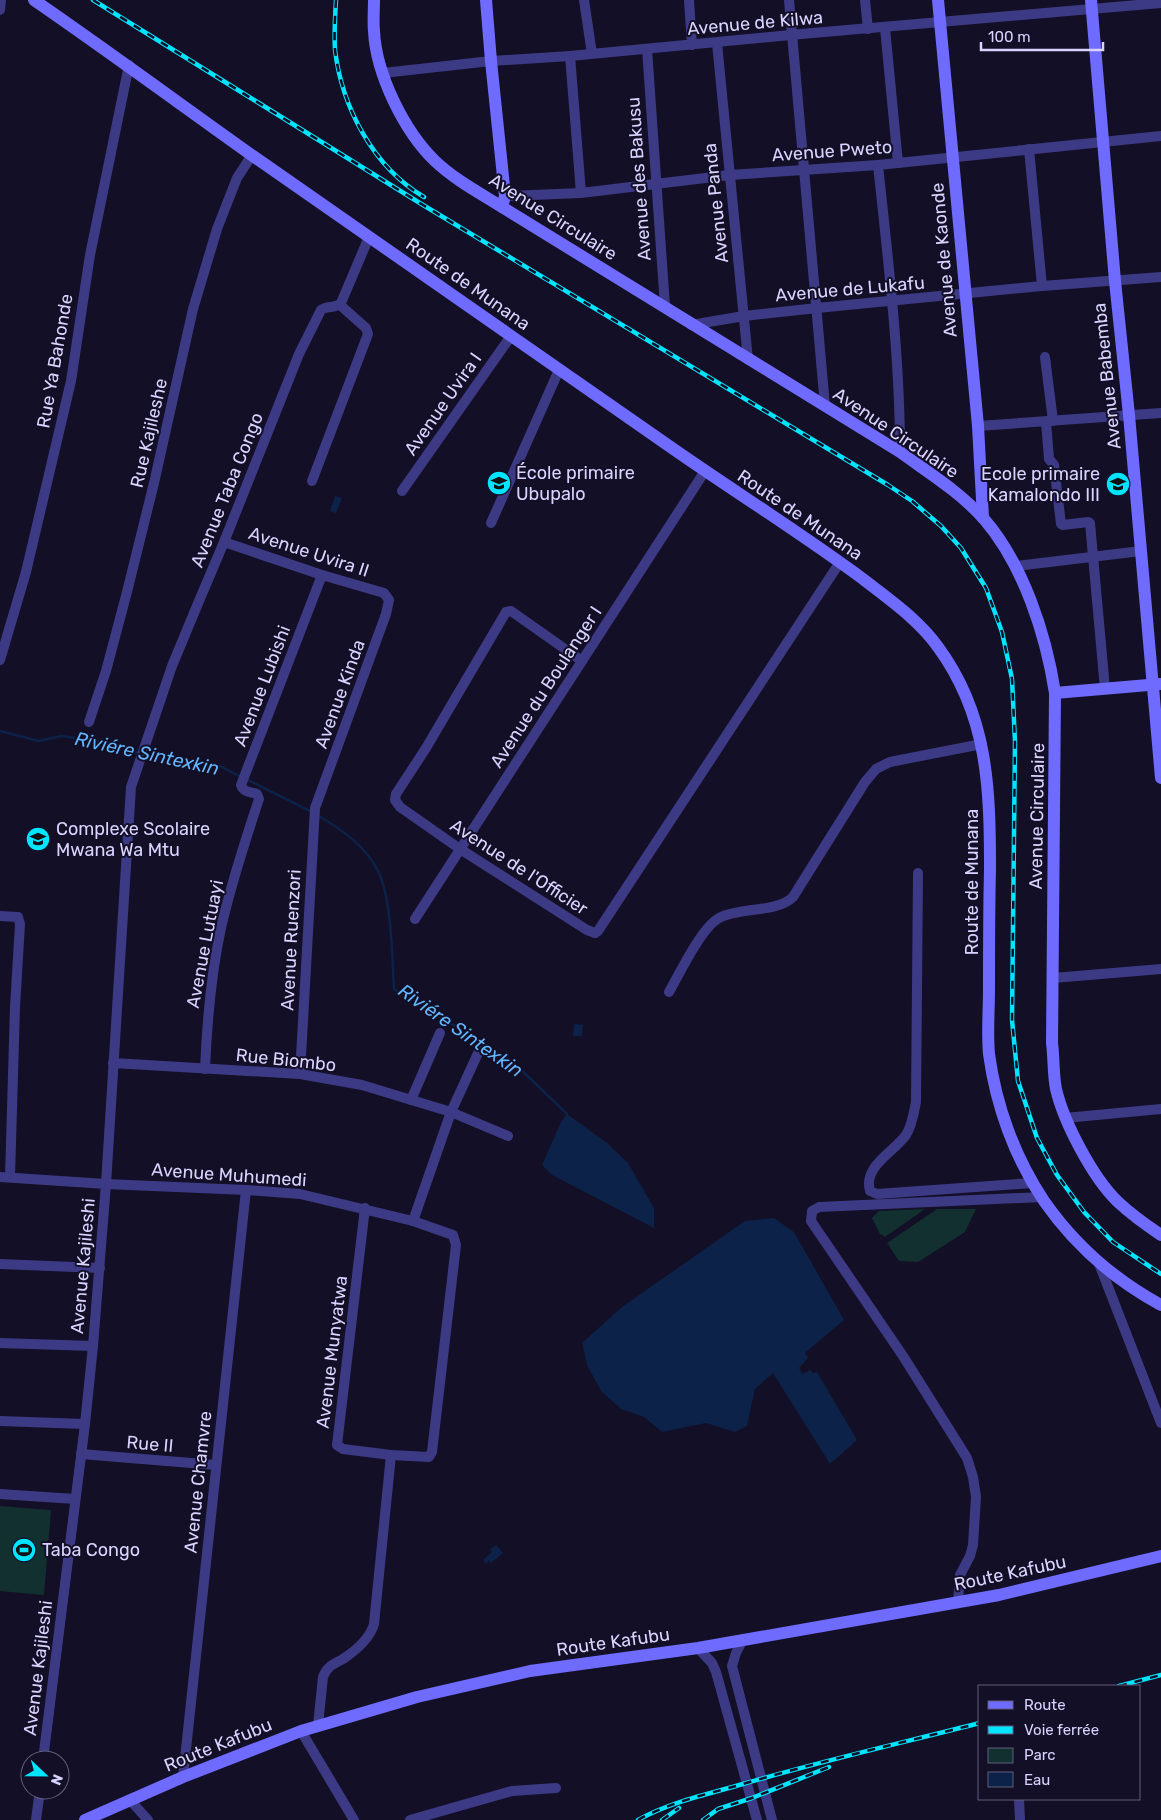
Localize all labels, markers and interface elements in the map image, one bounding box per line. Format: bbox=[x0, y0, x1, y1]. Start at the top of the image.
street label: Avenue de Kilwa bbox=[686, 6, 824, 40]
scale bar bbox=[981, 20, 1104, 52]
text: 100 m bbox=[988, 28, 1030, 46]
street label: Avenue des Bakusu bbox=[622, 96, 656, 262]
street label: Avenue Pweto bbox=[771, 136, 893, 166]
street label: Avenue Panda bbox=[699, 142, 733, 264]
street label: Avenue Circulaire bbox=[485, 169, 621, 265]
street label: Avenue de Kaonde bbox=[926, 182, 962, 338]
street label: Route de Munana bbox=[402, 233, 534, 335]
street label: Avenue de Lukafu bbox=[774, 272, 926, 306]
street label: Rue Ya Bahonde bbox=[32, 292, 78, 430]
street label: Avenue Babemba bbox=[1088, 302, 1126, 450]
street label: Avenue Uvira I bbox=[399, 348, 487, 460]
street label: Rue Kajileshe bbox=[126, 376, 172, 490]
street label: Avenue Circulaire bbox=[829, 383, 963, 483]
street label: Avenue Taba Congo bbox=[186, 409, 268, 571]
place label: École primaire Ubupalo bbox=[516, 462, 635, 505]
place label: Ecole primaire Kamalondo III bbox=[981, 463, 1100, 506]
street label: Route de Munana bbox=[733, 465, 867, 565]
school or university icon: École primaire Ubupalo bbox=[486, 470, 512, 496]
school or university icon: Ecole primaire Kamalondo III bbox=[1105, 471, 1131, 497]
street label: Avenue Uvira II bbox=[246, 522, 372, 582]
street label: Avenue du Boulanger I bbox=[485, 602, 607, 772]
street label: Avenue Lubishi bbox=[229, 622, 295, 750]
street label: Avenue Kinda bbox=[310, 637, 370, 751]
water label: Riviére Sintexkin bbox=[73, 727, 221, 780]
street label: Avenue Circulaire bbox=[1025, 742, 1049, 890]
street label: Route de Munana bbox=[961, 809, 983, 955]
street label: Avenue de l'Officier bbox=[446, 814, 592, 920]
place label: Complexe Scolaire Mwana Wa Mtu bbox=[56, 818, 210, 861]
school or university icon: Complexe Scolaire Mwana Wa Mtu bbox=[25, 826, 51, 852]
street label: Avenue Ruenzori bbox=[276, 869, 306, 1011]
street label: Avenue Lutuayi bbox=[182, 878, 228, 1010]
water label: Riviére Sintexkin bbox=[394, 979, 527, 1082]
street label: Rue Biombo bbox=[235, 1044, 337, 1076]
street label: Avenue Muhumedi bbox=[151, 1159, 307, 1191]
street label: Avenue Kajileshi bbox=[66, 1197, 100, 1335]
street label: Avenue Munyatwa bbox=[312, 1274, 352, 1430]
street label: Avenue Chamvre bbox=[180, 1410, 216, 1554]
street label: Rue II bbox=[126, 1431, 174, 1457]
sports icon: Taba Congo bbox=[11, 1537, 37, 1563]
place label: Taba Congo bbox=[42, 1539, 140, 1561]
street label: Route Kafubu bbox=[952, 1550, 1068, 1596]
street label: Avenue Kajileshi bbox=[19, 1599, 57, 1737]
street label: Route Kafubu bbox=[555, 1623, 671, 1661]
legend bbox=[978, 1685, 1141, 1800]
text: Route bbox=[1024, 1696, 1066, 1714]
street label: Route Kafubu bbox=[161, 1713, 275, 1777]
text: Voie ferrée bbox=[1024, 1721, 1099, 1739]
text: Parc bbox=[1024, 1746, 1056, 1764]
north arrow bbox=[20, 1750, 70, 1800]
text: Eau bbox=[1024, 1771, 1050, 1789]
text: N bbox=[47, 1772, 66, 1788]

